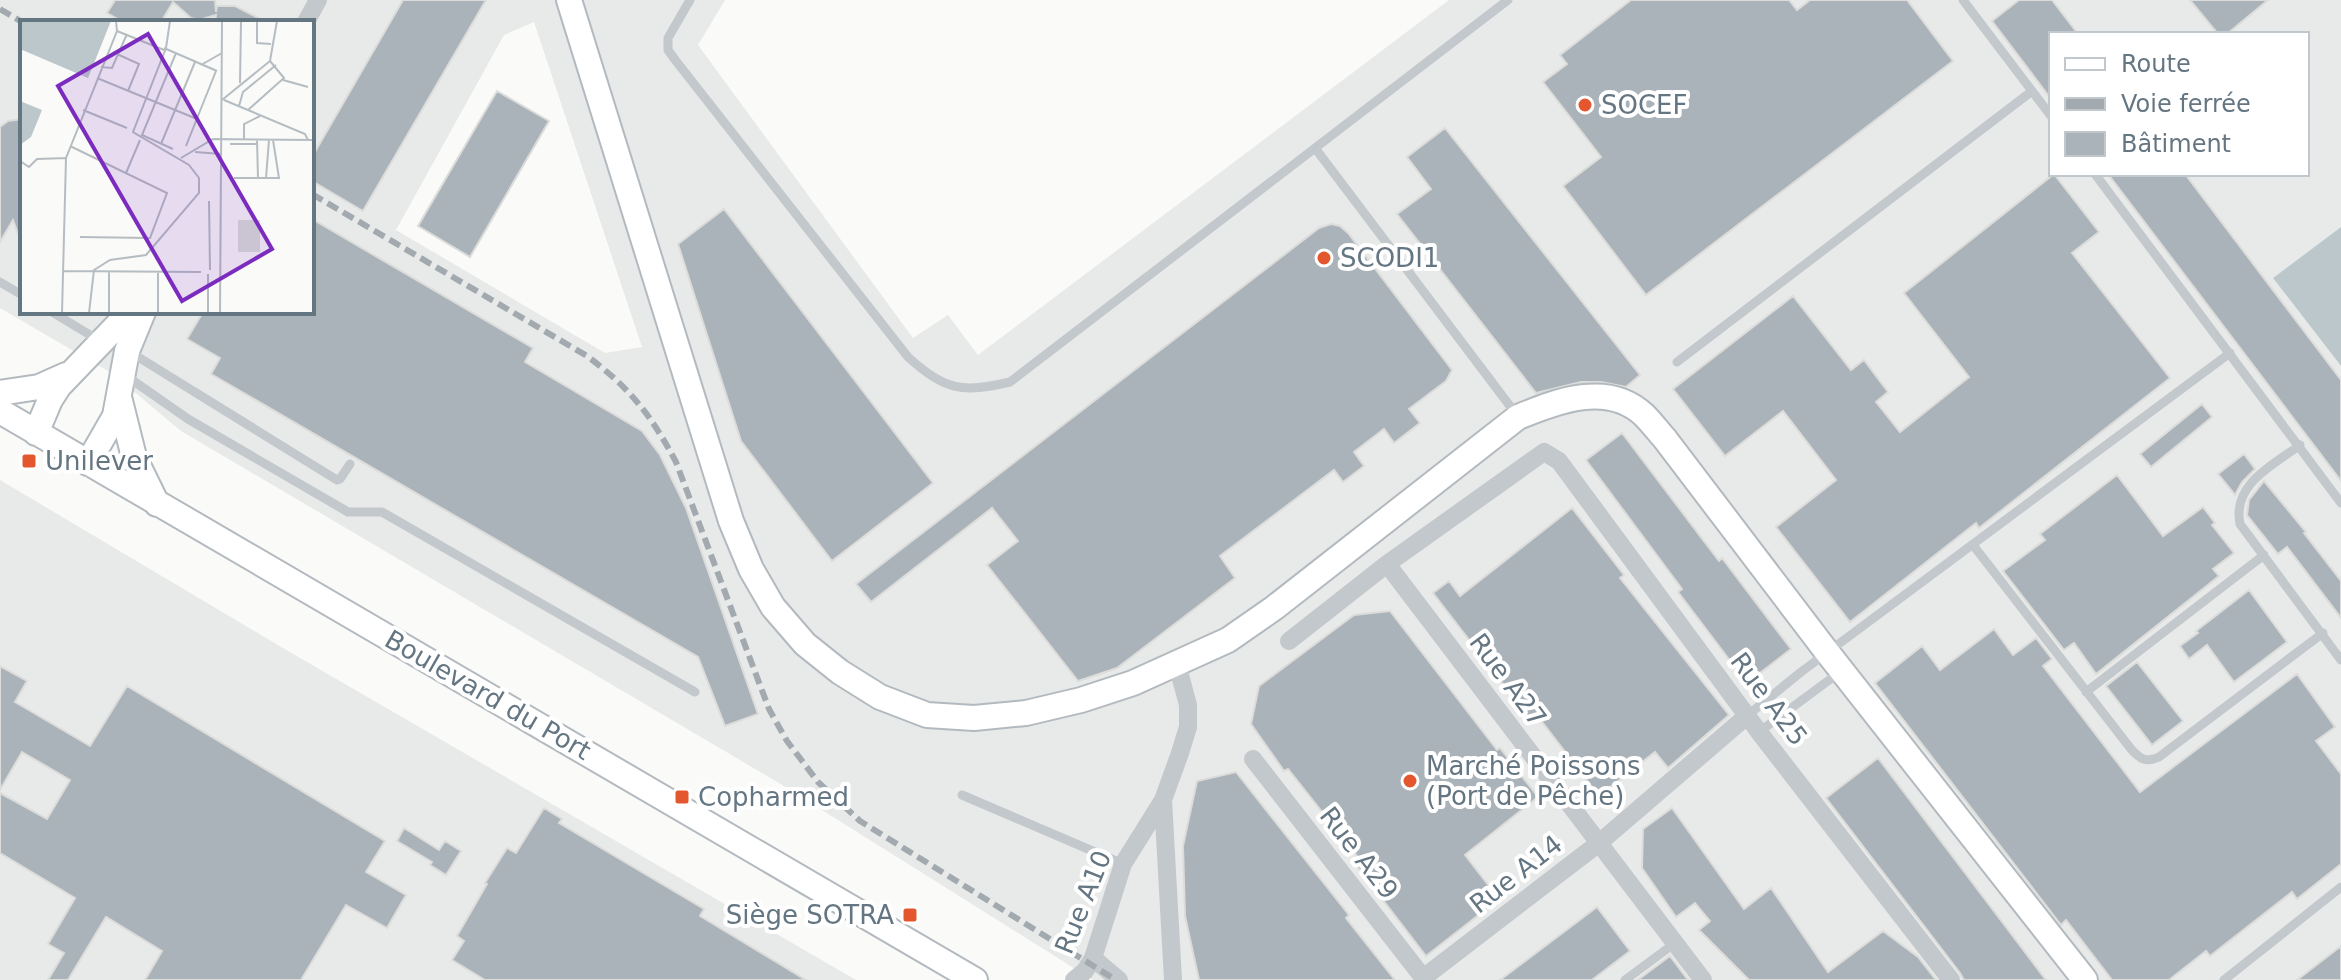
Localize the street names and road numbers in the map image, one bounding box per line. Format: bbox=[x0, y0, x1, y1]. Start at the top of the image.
street label: Boulevard du Port bbox=[380, 624, 596, 766]
street label: Rue A27 bbox=[1463, 628, 1553, 732]
street label: Rue A25 bbox=[1724, 647, 1814, 751]
street label: Rue A29 bbox=[1314, 801, 1404, 905]
street label: Rue A14 bbox=[1464, 829, 1568, 919]
street label: Rue A10 bbox=[1049, 846, 1117, 958]

